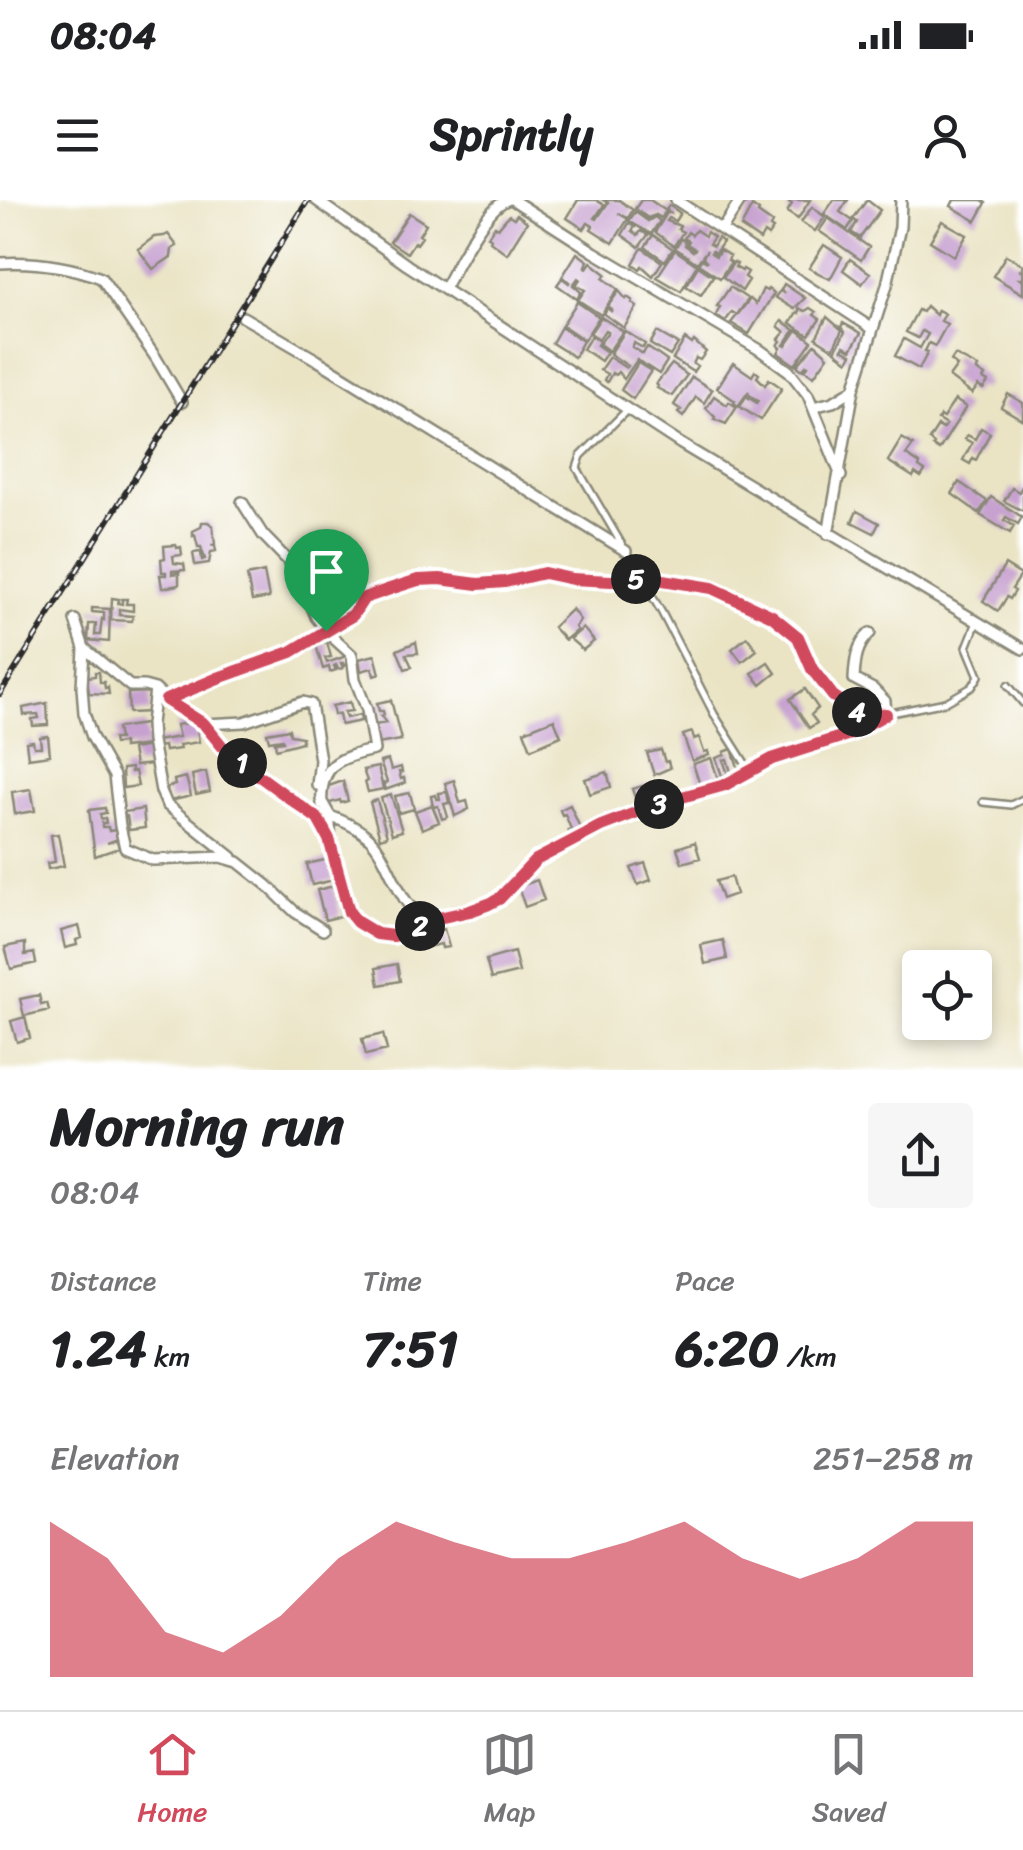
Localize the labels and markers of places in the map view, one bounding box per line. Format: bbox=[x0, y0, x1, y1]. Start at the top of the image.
pin bbox=[284, 529, 369, 632]
pin: 5 bbox=[611, 554, 661, 604]
pin: 4 bbox=[832, 687, 882, 737]
pin: 1 bbox=[217, 738, 267, 788]
pin: 3 bbox=[634, 779, 684, 829]
pin: 2 bbox=[395, 901, 445, 951]

